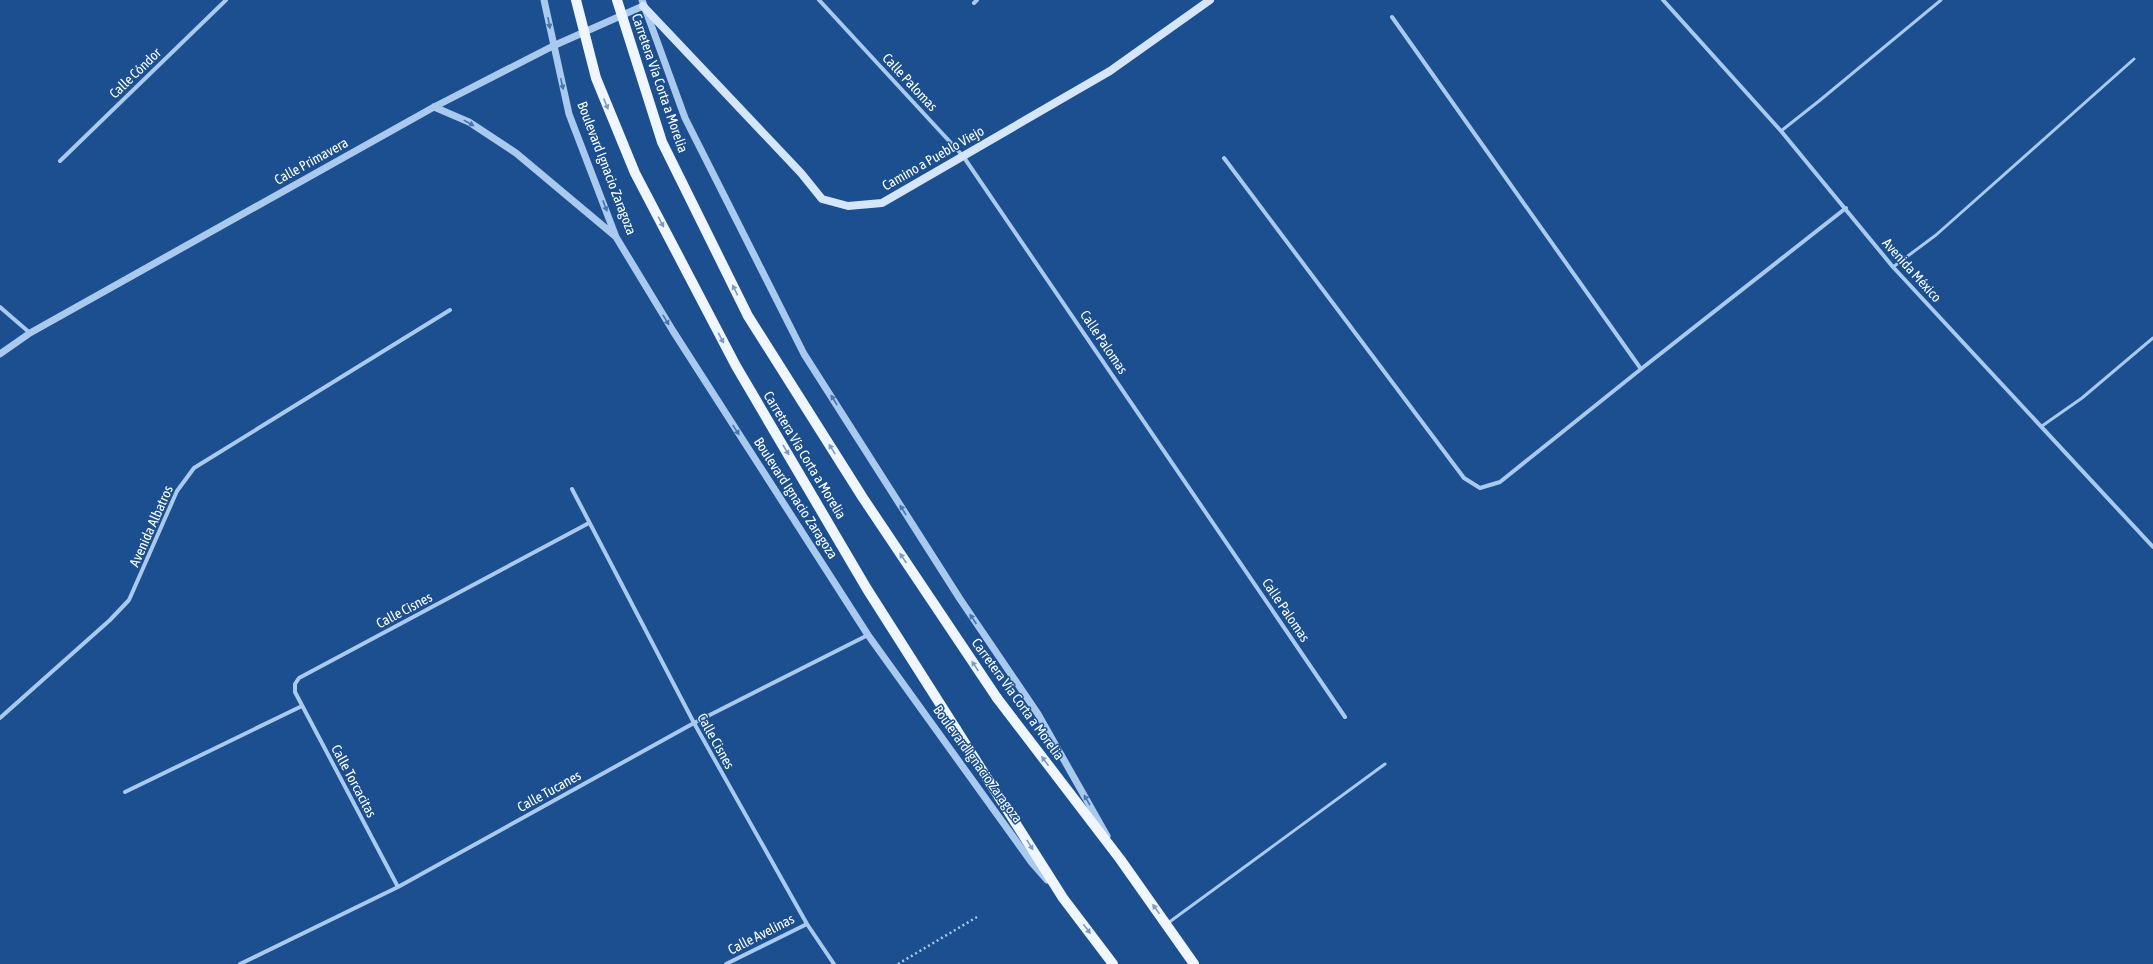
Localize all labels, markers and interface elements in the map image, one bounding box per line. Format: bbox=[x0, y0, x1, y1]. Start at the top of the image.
street label: Carretera Vía Corta a Morelia bbox=[629, 11, 691, 155]
one-way arrow bbox=[546, 17, 552, 29]
street label: Calle Cóndor bbox=[106, 44, 165, 101]
street label: Calle Palomas bbox=[879, 50, 941, 114]
one-way arrow bbox=[559, 78, 565, 90]
street label: Boulevard Ignacio Zaragoza bbox=[574, 99, 640, 237]
one-way arrow bbox=[604, 99, 610, 111]
one-way arrow bbox=[463, 119, 475, 126]
street label: Camino a Pueblo Viejo bbox=[879, 122, 987, 194]
street label: Calle Primavera bbox=[271, 134, 351, 188]
one-way arrow bbox=[602, 201, 608, 213]
one-way arrow bbox=[657, 217, 664, 228]
street label: Avenida México bbox=[1879, 235, 1945, 305]
one-way arrow bbox=[732, 285, 738, 296]
street label: Calle Palomas bbox=[1077, 307, 1131, 377]
one-way arrow bbox=[663, 314, 670, 326]
one-way arrow bbox=[718, 332, 724, 343]
street label: Carretera Vía Corta a Morelia bbox=[761, 388, 849, 522]
one-way arrow bbox=[830, 394, 837, 406]
one-way arrow bbox=[732, 425, 740, 435]
street label: Boulevard Ignacio Zaragoza bbox=[751, 434, 841, 562]
one-way arrow bbox=[782, 444, 789, 456]
one-way arrow bbox=[828, 444, 836, 454]
street label: Avenida Albatros bbox=[126, 483, 176, 569]
one-way arrow bbox=[899, 505, 907, 515]
one-way arrow bbox=[899, 553, 907, 563]
street label: Calle Palomas bbox=[1259, 575, 1313, 645]
street label: Calle Cisnes bbox=[373, 589, 435, 631]
one-way arrow bbox=[969, 614, 977, 624]
street label: Carretera Vía Corta a Morelia bbox=[969, 635, 1067, 763]
one-way arrow bbox=[972, 660, 979, 672]
street label: Boulevard Ignacio Zaragoza bbox=[930, 702, 1026, 826]
street label: Calle Cisnes bbox=[694, 710, 738, 772]
street label: Calle Torcacitas bbox=[328, 742, 380, 820]
one-way arrow bbox=[1041, 755, 1049, 766]
street label: Calle Tucanes bbox=[514, 767, 584, 815]
one-way arrow bbox=[1083, 794, 1090, 806]
one-way arrow bbox=[1026, 839, 1033, 851]
one-way arrow bbox=[1152, 904, 1160, 914]
street label: Calle Avelinas bbox=[725, 910, 797, 958]
one-way arrow bbox=[1083, 924, 1091, 935]

